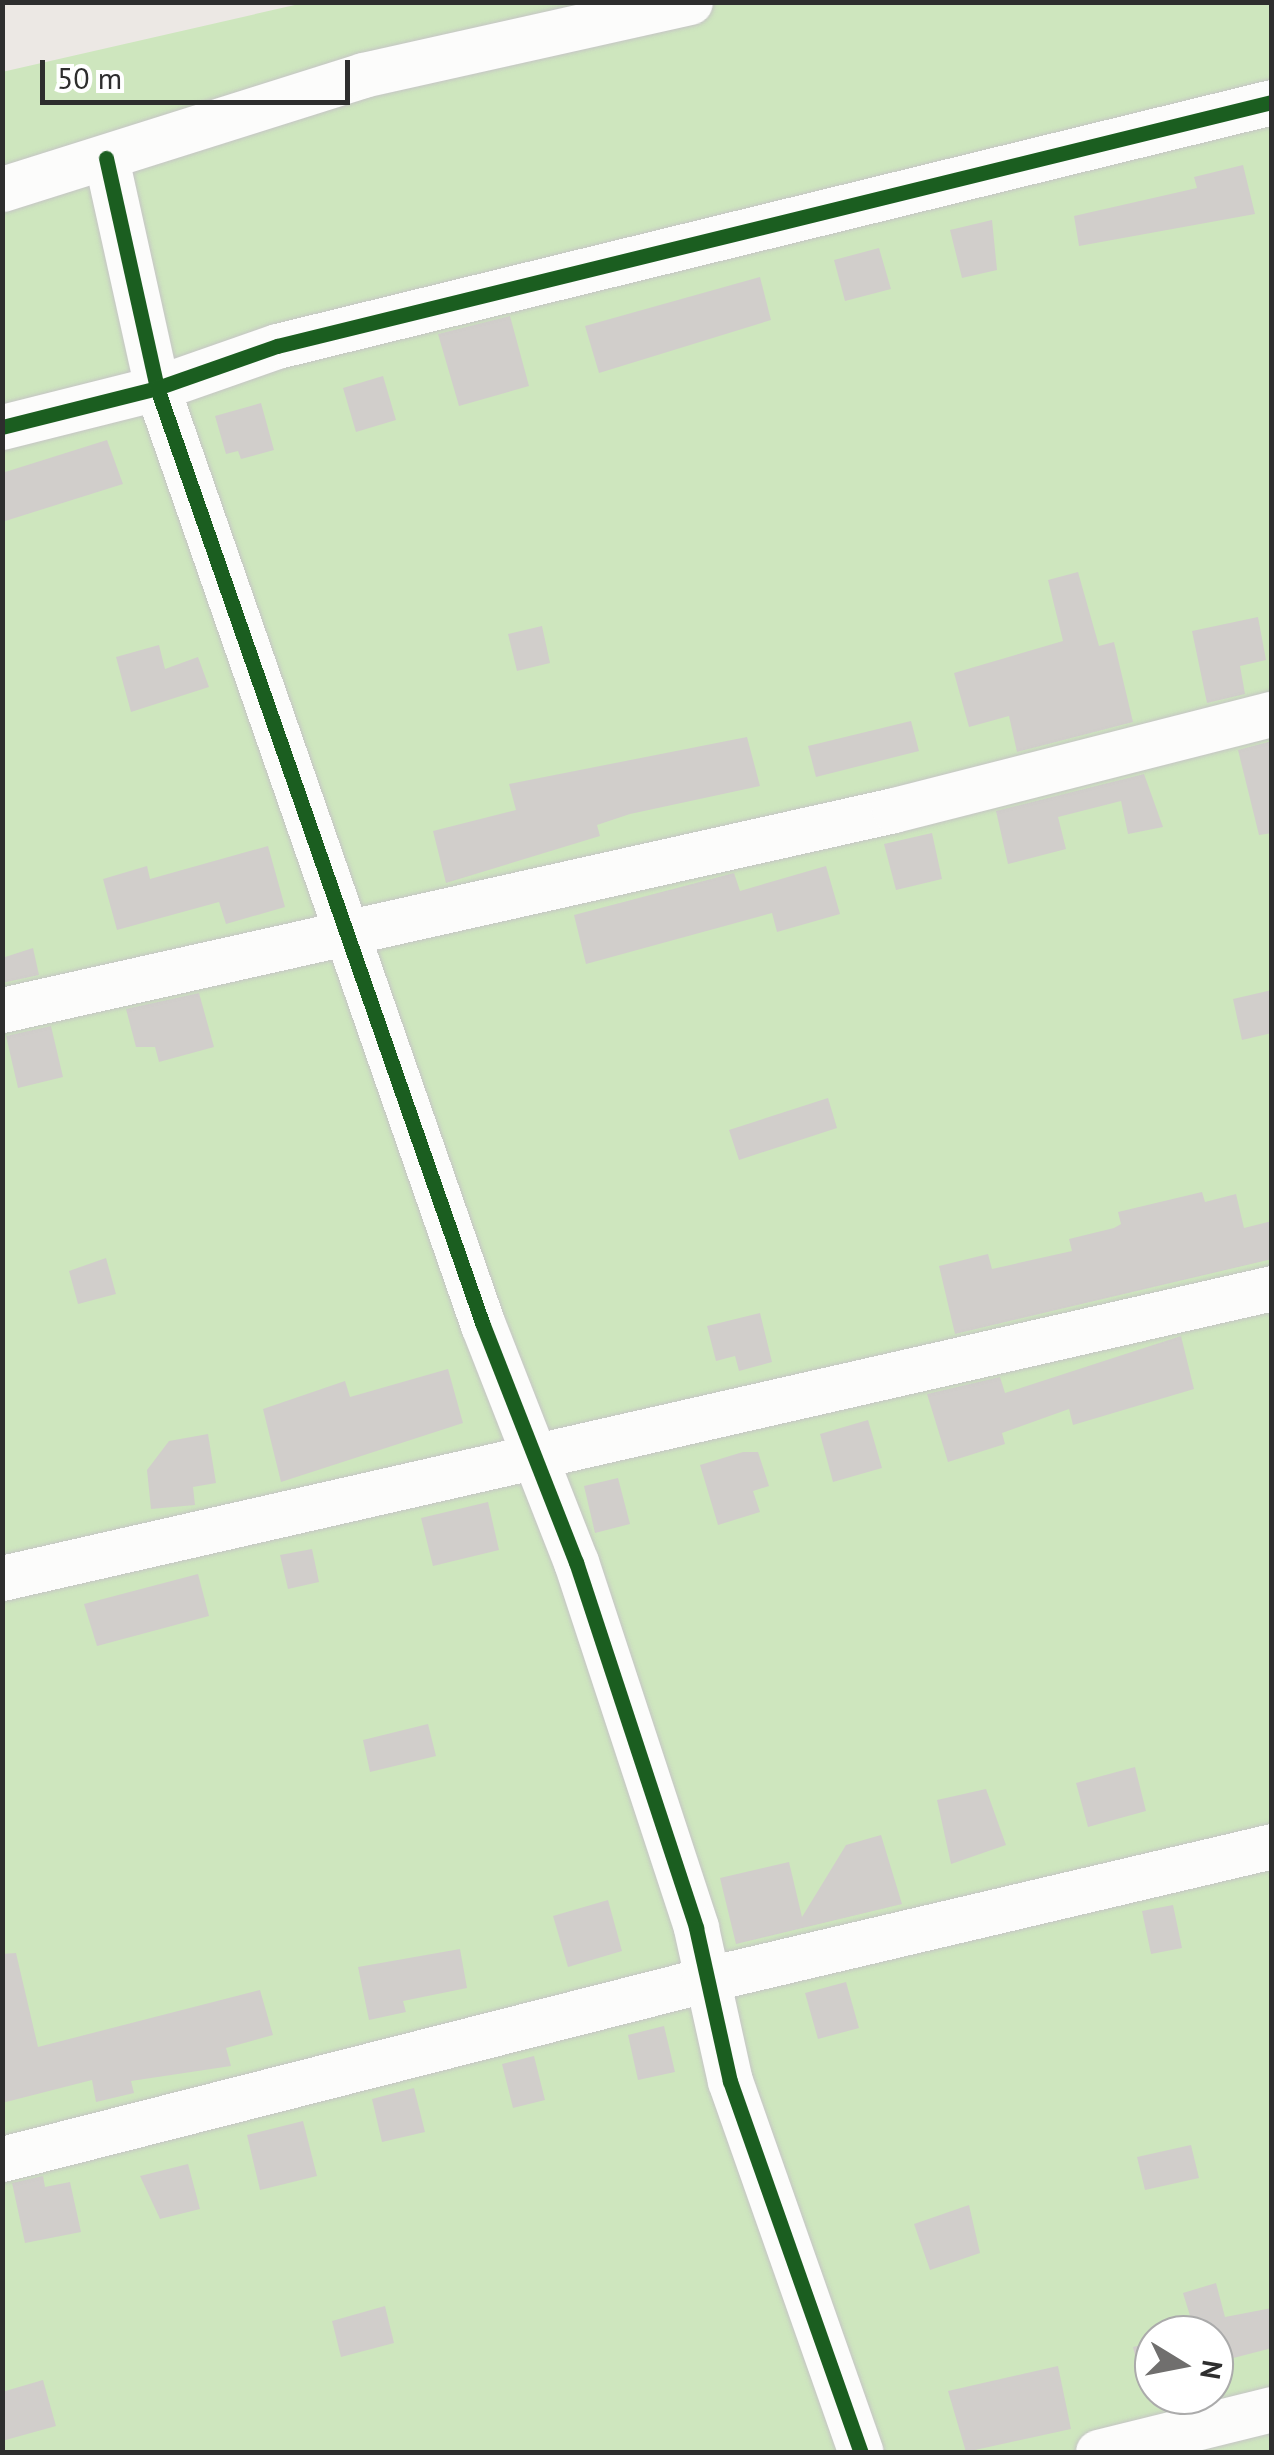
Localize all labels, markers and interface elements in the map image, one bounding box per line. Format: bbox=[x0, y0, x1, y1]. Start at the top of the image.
scale bar bbox=[45, 40, 355, 102]
text: 50 m bbox=[57, 58, 122, 97]
north arrow bbox=[1134, 2315, 1234, 2415]
text: N bbox=[1192, 2358, 1232, 2382]

